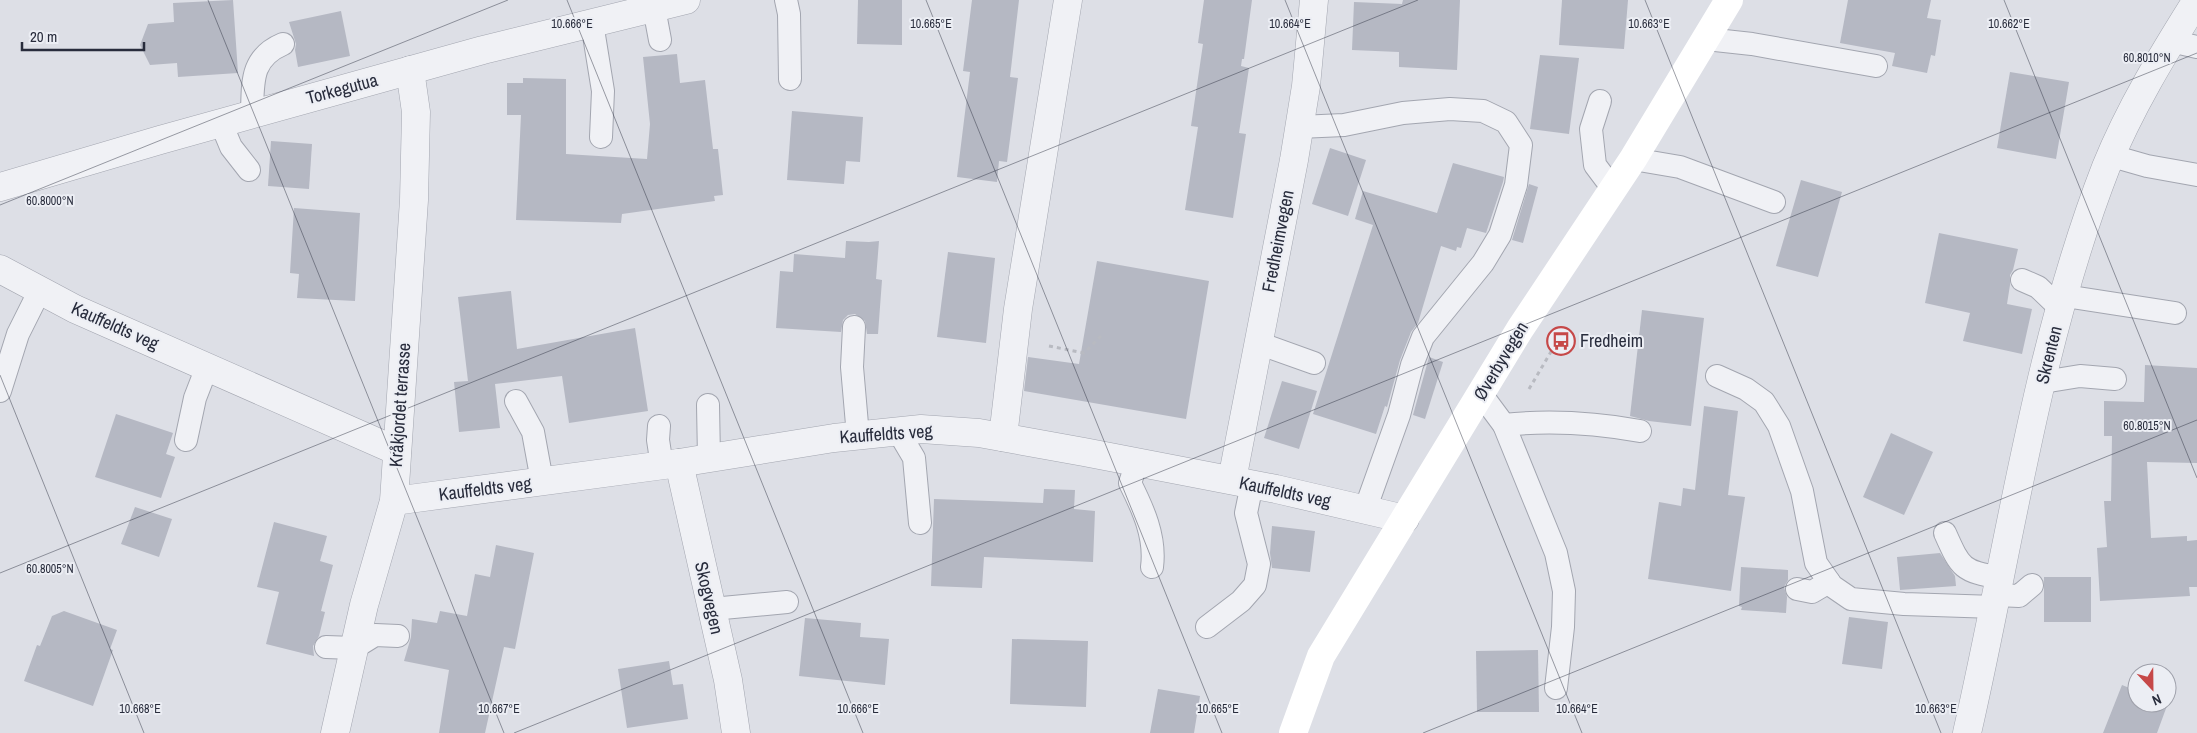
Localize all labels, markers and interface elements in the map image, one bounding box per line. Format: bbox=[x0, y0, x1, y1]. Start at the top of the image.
text: 10.666°E bbox=[551, 16, 593, 32]
text: 10.665°E bbox=[910, 16, 952, 32]
text: 10.664°E bbox=[1269, 16, 1311, 32]
text: 10.663°E bbox=[1628, 16, 1670, 32]
text: 10.662°E bbox=[1988, 16, 2030, 32]
scale bar bbox=[22, 20, 145, 52]
text: 20 m bbox=[30, 26, 57, 47]
text: 60.8010°N bbox=[2123, 50, 2171, 66]
street label: Torkegutua bbox=[303, 67, 380, 110]
street label: Fredheimvegen bbox=[1255, 188, 1300, 294]
text: 60.8000°N bbox=[26, 193, 74, 209]
street label: Kauffeldts veg bbox=[68, 295, 164, 356]
street label: Øverbyvegen bbox=[1467, 317, 1534, 405]
street label: Skrenten bbox=[2029, 323, 2068, 387]
bus stop icon: Fredheim bbox=[1546, 326, 1576, 356]
place label: Fredheim bbox=[1580, 328, 1643, 353]
street label: Kråkjordet terrasse bbox=[383, 342, 416, 468]
street label: Kauffeldts veg bbox=[839, 418, 934, 449]
text: 60.8015°N bbox=[2123, 418, 2171, 434]
street label: Kauffeldts veg bbox=[437, 470, 534, 507]
street label: Kauffeldts veg bbox=[1237, 470, 1334, 514]
street label: Skogvegen bbox=[689, 559, 730, 637]
text: 60.8005°N bbox=[26, 561, 74, 577]
north arrow bbox=[2127, 663, 2177, 713]
text: N bbox=[2150, 690, 2164, 710]
text: 10.668°E bbox=[119, 701, 161, 717]
text: 10.667°E bbox=[478, 701, 520, 717]
text: 10.666°E bbox=[837, 701, 879, 717]
text: 10.665°E bbox=[1197, 701, 1239, 717]
text: 10.664°E bbox=[1556, 701, 1598, 717]
text: 10.663°E bbox=[1915, 701, 1957, 717]

